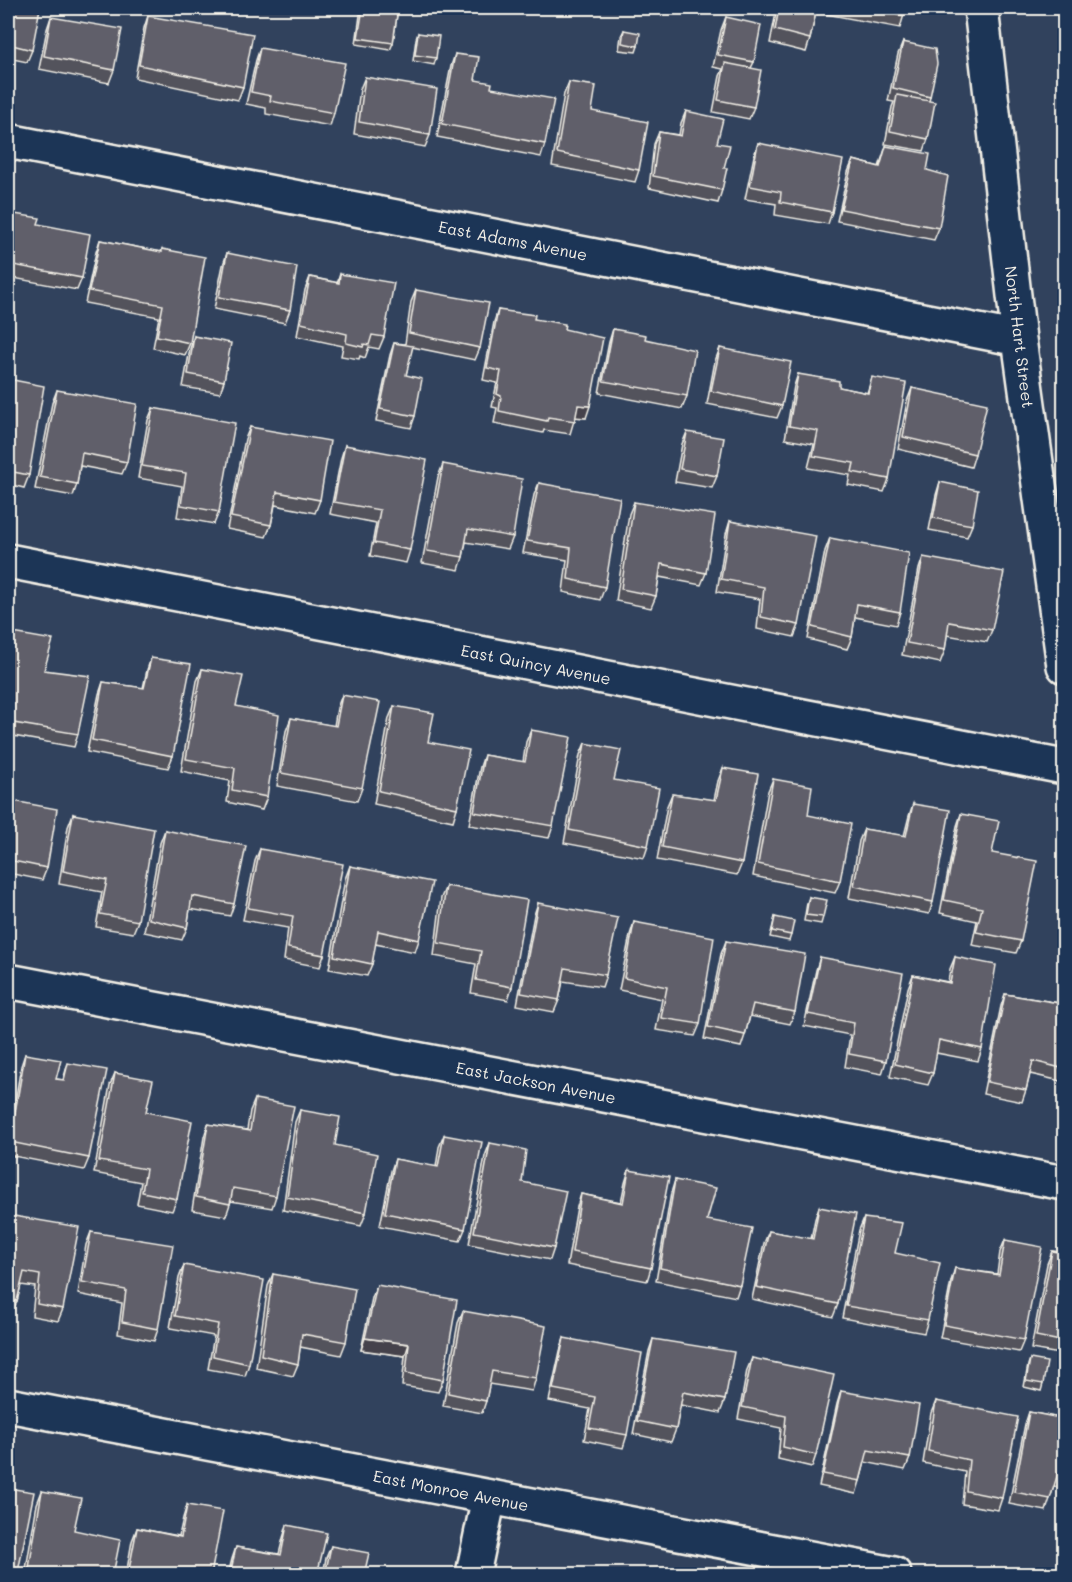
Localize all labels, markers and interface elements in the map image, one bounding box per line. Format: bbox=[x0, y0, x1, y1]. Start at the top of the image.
street label: East Adams Avenue bbox=[437, 215, 589, 265]
street label: North Hart Street bbox=[1001, 265, 1039, 409]
street label: East Quincy Avenue bbox=[459, 639, 613, 689]
street label: East Jackson Avenue bbox=[454, 1056, 618, 1108]
street label: East Monroe Avenue bbox=[371, 1465, 531, 1515]

